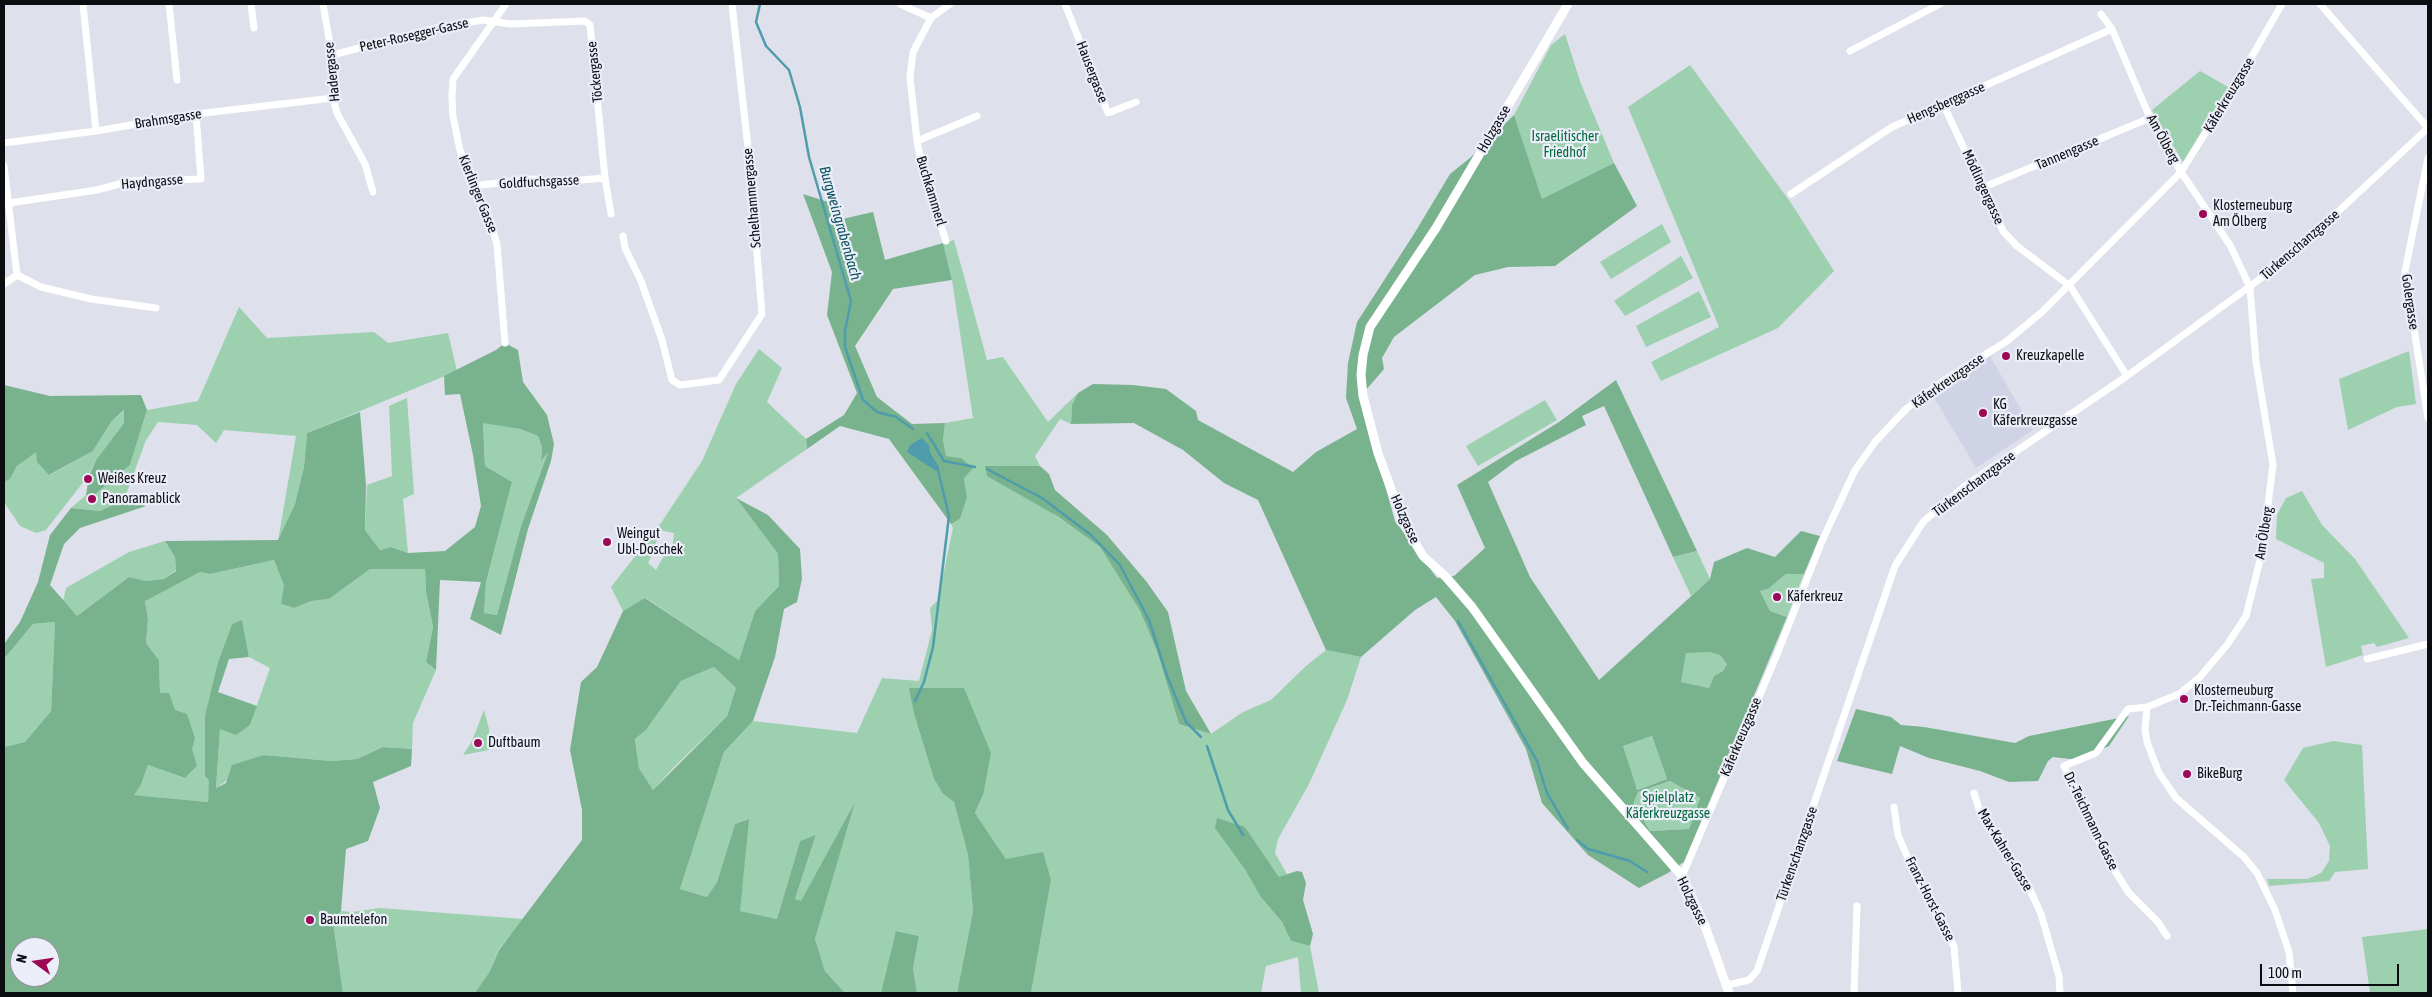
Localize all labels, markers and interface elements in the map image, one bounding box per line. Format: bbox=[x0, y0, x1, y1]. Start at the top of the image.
street label: Peter-Rosegger-Gasse bbox=[358, 14, 470, 56]
street label: Hausergasse bbox=[1073, 39, 1111, 105]
street label: Hadergasse bbox=[321, 41, 343, 103]
street label: Töckergasse bbox=[583, 41, 607, 103]
street label: Käferkreuzgasse bbox=[2200, 55, 2258, 135]
street label: Hengsberggasse bbox=[1905, 78, 1987, 128]
street label: Holzgasse bbox=[1474, 102, 1514, 156]
street label: Brahmsgasse bbox=[133, 105, 203, 133]
street label: Am Ölberg bbox=[2143, 112, 2183, 166]
park label: Israelitischer Friedhof bbox=[1532, 129, 1598, 162]
street label: Tannengasse bbox=[2033, 132, 2101, 174]
street label: Schelhammergasse bbox=[739, 147, 765, 249]
street label: Mödlingergasse bbox=[1958, 147, 2008, 227]
street label: Kierlinger Gasse bbox=[455, 153, 501, 235]
street label: Buchkammerl bbox=[912, 154, 950, 228]
water label: Burgweingrabenbach bbox=[815, 164, 865, 282]
street label: Haydngasse bbox=[120, 171, 184, 193]
street label: Goldfuchsgasse bbox=[498, 172, 580, 192]
place label: Klosterneuburg Am Ölberg bbox=[2213, 198, 2292, 230]
street label: Türkenschanzgasse bbox=[2257, 206, 2343, 284]
marker: Klosterneuburg Am Ölberg bbox=[2197, 208, 2209, 220]
street label: Golergasse bbox=[2398, 273, 2422, 331]
place label: Kreuzkapelle bbox=[2016, 348, 2084, 364]
street label: Käferkreuzgasse bbox=[1909, 350, 1987, 412]
marker: Kreuzkapelle bbox=[2000, 350, 2012, 362]
place label: KG Käferkreuzgasse bbox=[1993, 397, 2077, 430]
marker: KG Käferkreuzgasse bbox=[1977, 407, 1989, 419]
street label: Türkenschanzgasse bbox=[1929, 447, 2019, 521]
place label: Weißes Kreuz bbox=[98, 471, 166, 487]
marker: Weißes Kreuz bbox=[82, 473, 94, 485]
place label: Panoramablick bbox=[102, 491, 180, 507]
street label: Holzgasse bbox=[1387, 492, 1423, 546]
marker: Panoramablick bbox=[86, 493, 98, 505]
street label: Am Ölberg bbox=[2252, 505, 2276, 561]
place label: Weingut Ubl-Doschek bbox=[617, 526, 683, 558]
marker: Weingut Ubl-Doschek bbox=[601, 536, 613, 548]
place label: Käferkreuz bbox=[1787, 589, 1843, 605]
marker: Käferkreuz bbox=[1771, 591, 1783, 603]
place label: Klosterneuburg Dr.-Teichmann-Gasse bbox=[2194, 683, 2301, 716]
marker: Klosterneuburg Dr.-Teichmann-Gasse bbox=[2178, 693, 2190, 705]
street label: Käferkreuzgasse bbox=[1717, 695, 1765, 779]
place label: Duftbaum bbox=[488, 735, 540, 751]
marker: Duftbaum bbox=[472, 737, 484, 749]
place label: BikeBurg bbox=[2197, 766, 2242, 782]
marker: BikeBurg bbox=[2181, 768, 2193, 780]
street label: Dr.-Teichmann-Gasse bbox=[2060, 769, 2122, 873]
park label: Spielplatz Käferkreuzgasse bbox=[1626, 790, 1710, 822]
street label: Türkenschanzgasse bbox=[1773, 804, 1821, 904]
street label: Max-Kahrer-Gasse bbox=[1974, 806, 2036, 894]
street label: Franz-Horst-Gasse bbox=[1902, 854, 1958, 944]
street label: Holzgasse bbox=[1673, 874, 1711, 928]
place label: Baumtelefon bbox=[320, 912, 387, 928]
marker: Baumtelefon bbox=[304, 914, 316, 926]
north arrow bbox=[10, 937, 60, 987]
text: N bbox=[13, 953, 30, 965]
scale bar bbox=[2262, 954, 2401, 986]
text: 100 m bbox=[2268, 964, 2302, 981]

